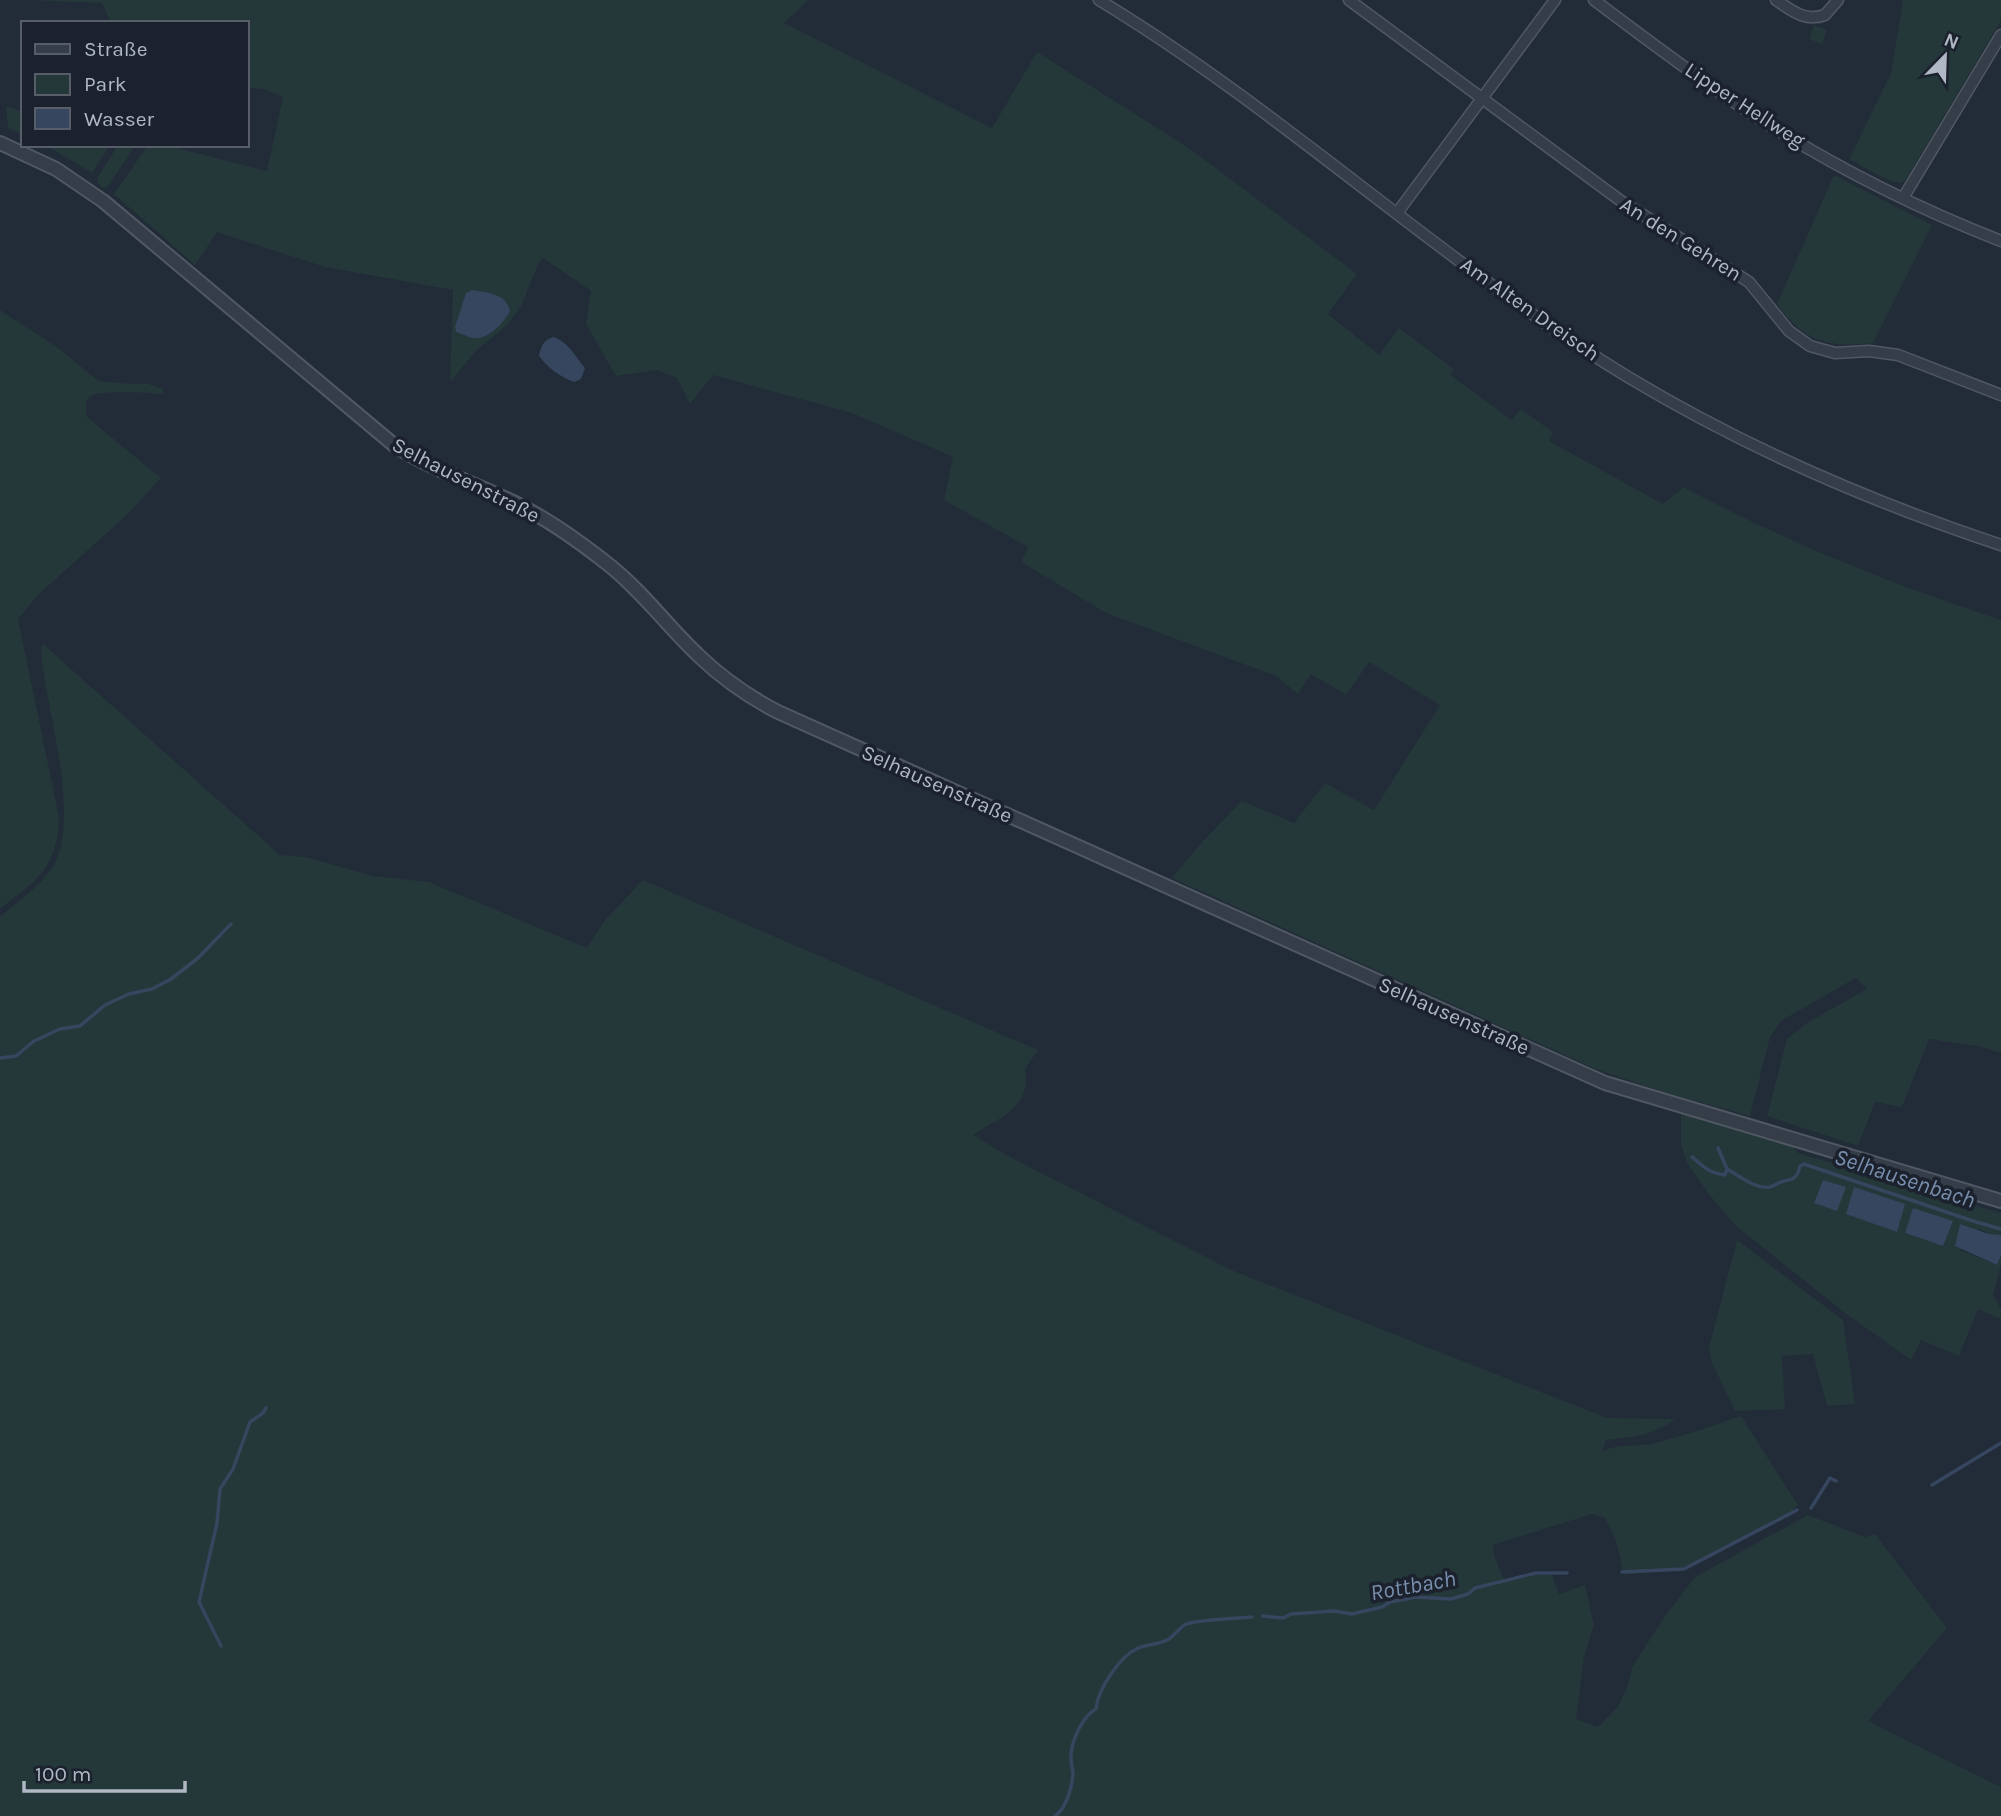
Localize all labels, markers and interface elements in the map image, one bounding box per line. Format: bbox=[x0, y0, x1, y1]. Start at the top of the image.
legend bbox=[21, 21, 248, 147]
north arrow bbox=[1910, 21, 1980, 91]
text: N bbox=[1941, 28, 1962, 54]
text: Straße bbox=[84, 37, 147, 61]
street label: Lipper Hellweg bbox=[1680, 57, 1810, 153]
text: Park bbox=[84, 72, 127, 96]
text: Wasser bbox=[84, 107, 155, 131]
street label: An den Gehren bbox=[1616, 192, 1746, 286]
street label: Am Alten Dreisch bbox=[1456, 252, 1604, 366]
street label: Selhausenstraße bbox=[388, 432, 544, 528]
street label: Selhausenstraße bbox=[858, 740, 1016, 828]
street label: Selhausenstraße bbox=[1375, 972, 1533, 1060]
water label: Selhausenbach bbox=[1831, 1143, 1979, 1214]
water label: Rottbach bbox=[1368, 1565, 1458, 1606]
scale bar bbox=[24, 1750, 186, 1794]
text: 100 m bbox=[35, 1762, 92, 1786]

